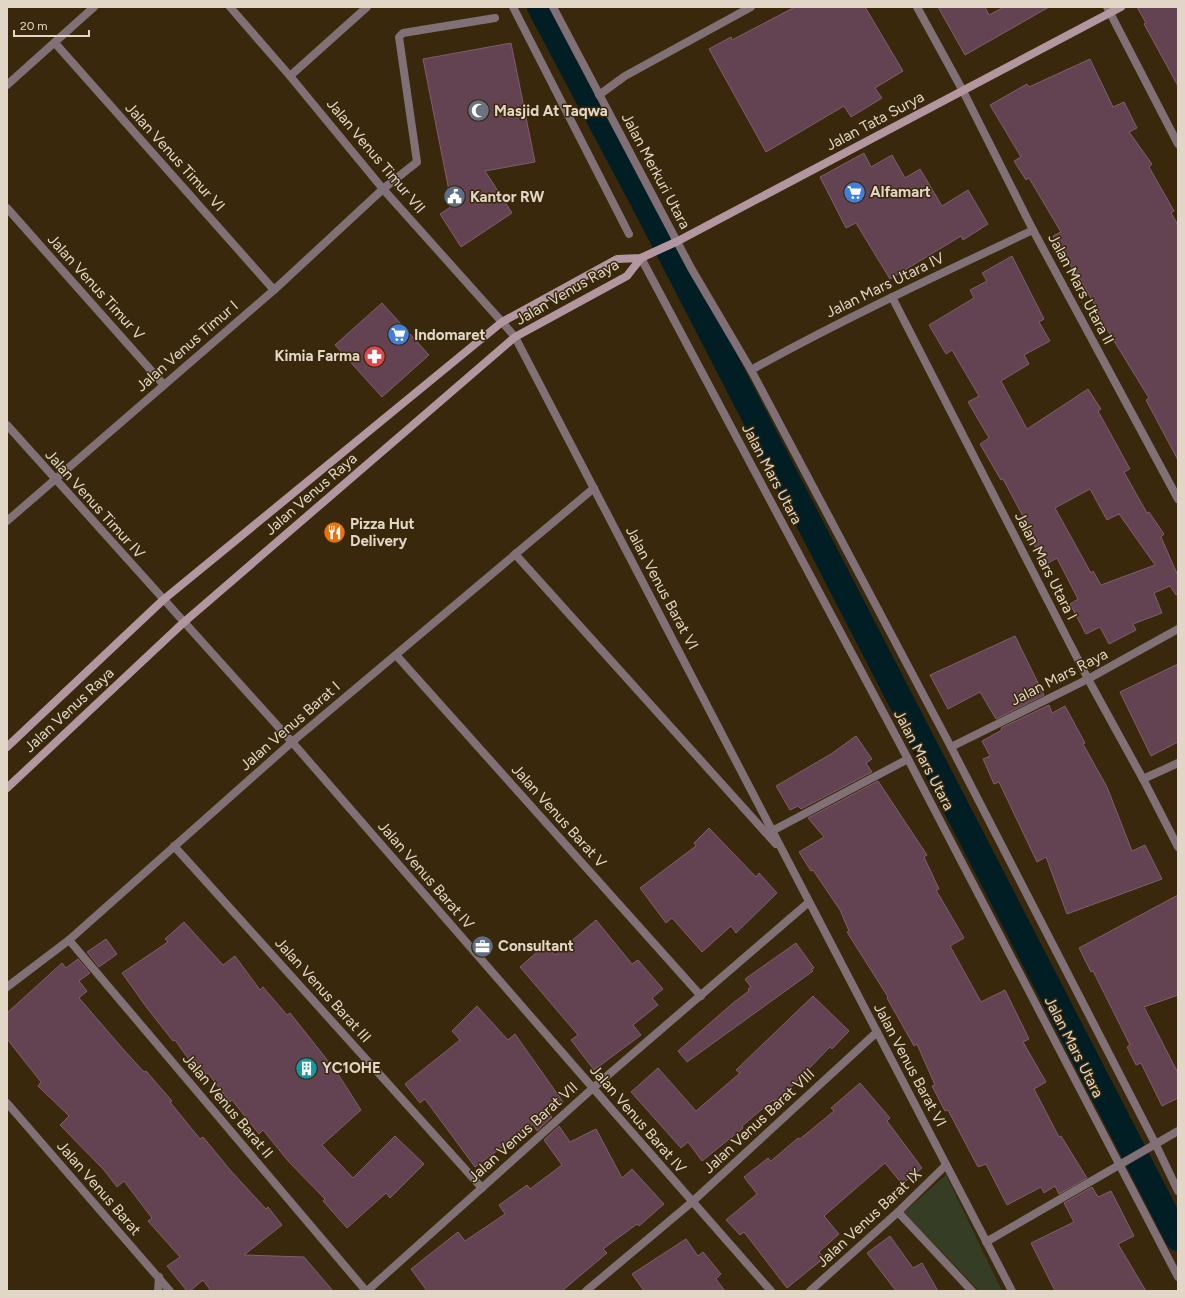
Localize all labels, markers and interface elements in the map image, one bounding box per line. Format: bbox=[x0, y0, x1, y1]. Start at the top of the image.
scale bar bbox=[14, 12, 89, 38]
text: 20 m bbox=[20, 19, 48, 33]
street label: Jalan Tata Surya bbox=[823, 88, 927, 154]
street label: Jalan Venus Timur VII bbox=[323, 95, 429, 217]
mosque icon: Masjid At Taqwa bbox=[466, 98, 492, 124]
street label: Jalan Venus Timur VI bbox=[121, 99, 229, 215]
place label: Masjid At Taqwa bbox=[494, 102, 608, 120]
street label: Jalan Merkuri Utara bbox=[618, 110, 694, 232]
supermarket icon: Alfamart bbox=[842, 179, 868, 205]
place label: Alfamart bbox=[870, 183, 931, 201]
public building icon: Kantor RW bbox=[441, 184, 467, 210]
place label: Kantor RW bbox=[470, 188, 545, 206]
street label: Jalan Venus Timur V bbox=[44, 230, 149, 344]
street label: Jalan Mars Utara II bbox=[1044, 230, 1118, 348]
street label: Jalan Mars Utara IV bbox=[823, 248, 948, 321]
street label: Jalan Venus Raya bbox=[512, 255, 622, 329]
street label: Jalan Venus Timur I bbox=[132, 297, 242, 395]
supermarket icon: Indomaret bbox=[386, 322, 412, 348]
place label: Indomaret bbox=[414, 326, 486, 344]
pharmacy icon: Kimia Farma bbox=[362, 343, 388, 369]
place label: Kimia Farma bbox=[275, 347, 360, 365]
street label: Jalan Mars Utara bbox=[738, 421, 806, 527]
street label: Jalan Venus Timur IV bbox=[41, 446, 149, 562]
street label: Jalan Venus Raya bbox=[261, 449, 361, 539]
street label: Jalan Mars Utara I bbox=[1011, 509, 1081, 623]
place label: Pizza Hut Delivery bbox=[350, 515, 415, 550]
restaurant icon: Pizza Hut Delivery bbox=[322, 520, 348, 546]
street label: Jalan Venus Barat VI bbox=[622, 523, 702, 653]
street label: Jalan Mars Raya bbox=[1007, 645, 1111, 709]
street label: Jalan Venus Raya bbox=[20, 664, 118, 756]
street label: Jalan Venus Barat I bbox=[236, 678, 344, 774]
street label: Jalan Mars Utara bbox=[890, 707, 958, 813]
street label: Jalan Venus Barat V bbox=[508, 761, 611, 872]
street label: Jalan Venus Barat IV bbox=[374, 817, 478, 933]
office icon: Consultant bbox=[470, 933, 496, 959]
street label: Jalan Venus Barat III bbox=[271, 934, 375, 1046]
place label: Consultant bbox=[498, 937, 574, 955]
street label: Jalan Mars Utara bbox=[1041, 993, 1107, 1101]
street label: Jalan Venus Barat VI bbox=[870, 1000, 950, 1130]
street label: Jalan Venus Barat II bbox=[179, 1050, 277, 1162]
building icon: YC1OHE bbox=[294, 1055, 320, 1081]
place label: YC1OHE bbox=[322, 1059, 381, 1077]
street label: Jalan Venus Barat IV bbox=[586, 1061, 690, 1177]
street label: Jalan Venus Barat VIII bbox=[700, 1065, 818, 1177]
street label: Jalan Venus Barat VII bbox=[464, 1078, 582, 1186]
street label: Jalan Venus Barat bbox=[53, 1137, 145, 1239]
street label: Jalan Venus Barat IX bbox=[813, 1165, 925, 1271]

